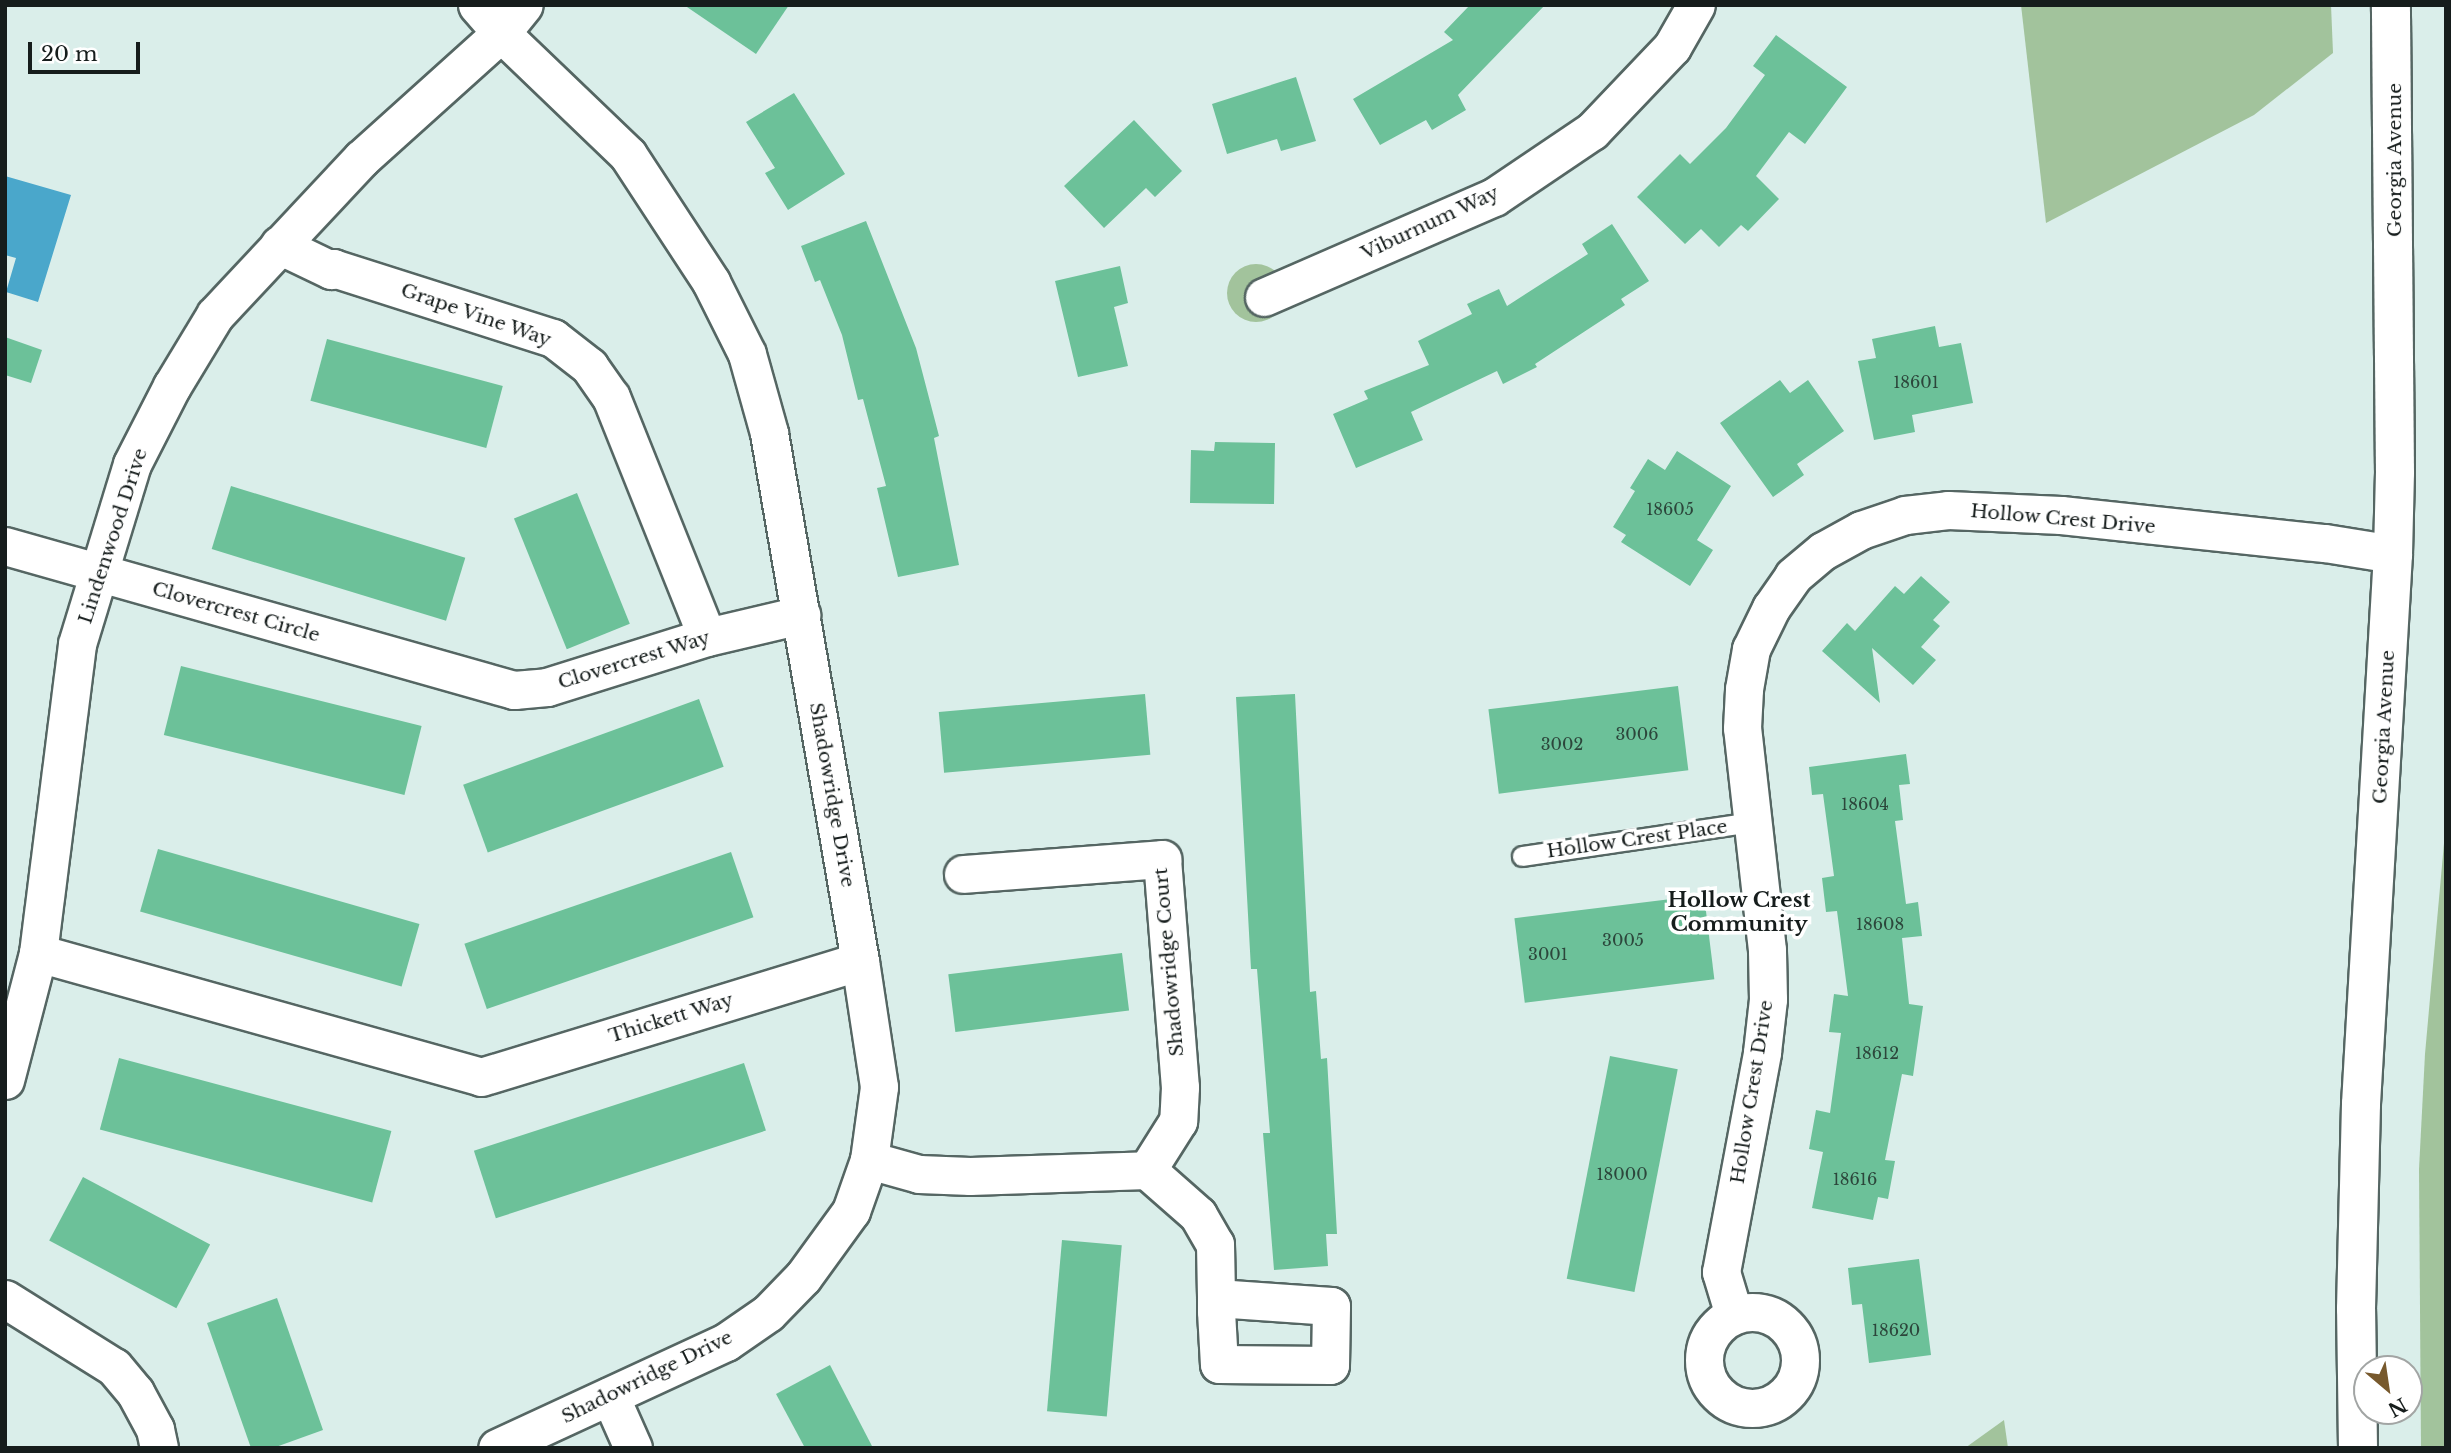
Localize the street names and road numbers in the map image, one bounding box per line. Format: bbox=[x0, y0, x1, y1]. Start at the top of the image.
street label: Georgia Avenue bbox=[2384, 82, 2406, 238]
street label: Viburnum Way bbox=[1357, 181, 1503, 265]
street label: Grape Vine Way bbox=[397, 278, 555, 352]
street label: Lindenwood Drive bbox=[74, 445, 152, 627]
street label: Hollow Crest Drive bbox=[1969, 500, 2157, 538]
street label: Clovercrest Circle bbox=[150, 577, 322, 647]
street label: Clovercrest Way bbox=[555, 626, 713, 694]
street label: Georgia Avenue bbox=[2369, 649, 2399, 805]
street label: Shadowridge Drive bbox=[805, 701, 859, 889]
street label: Hollow Crest Place bbox=[1545, 815, 1729, 863]
street label: Shadowridge Court bbox=[1149, 867, 1189, 1057]
street label: Thickett Way bbox=[606, 988, 736, 1048]
street label: Hollow Crest Drive bbox=[1726, 998, 1778, 1186]
street label: Shadowridge Drive bbox=[558, 1326, 736, 1428]

